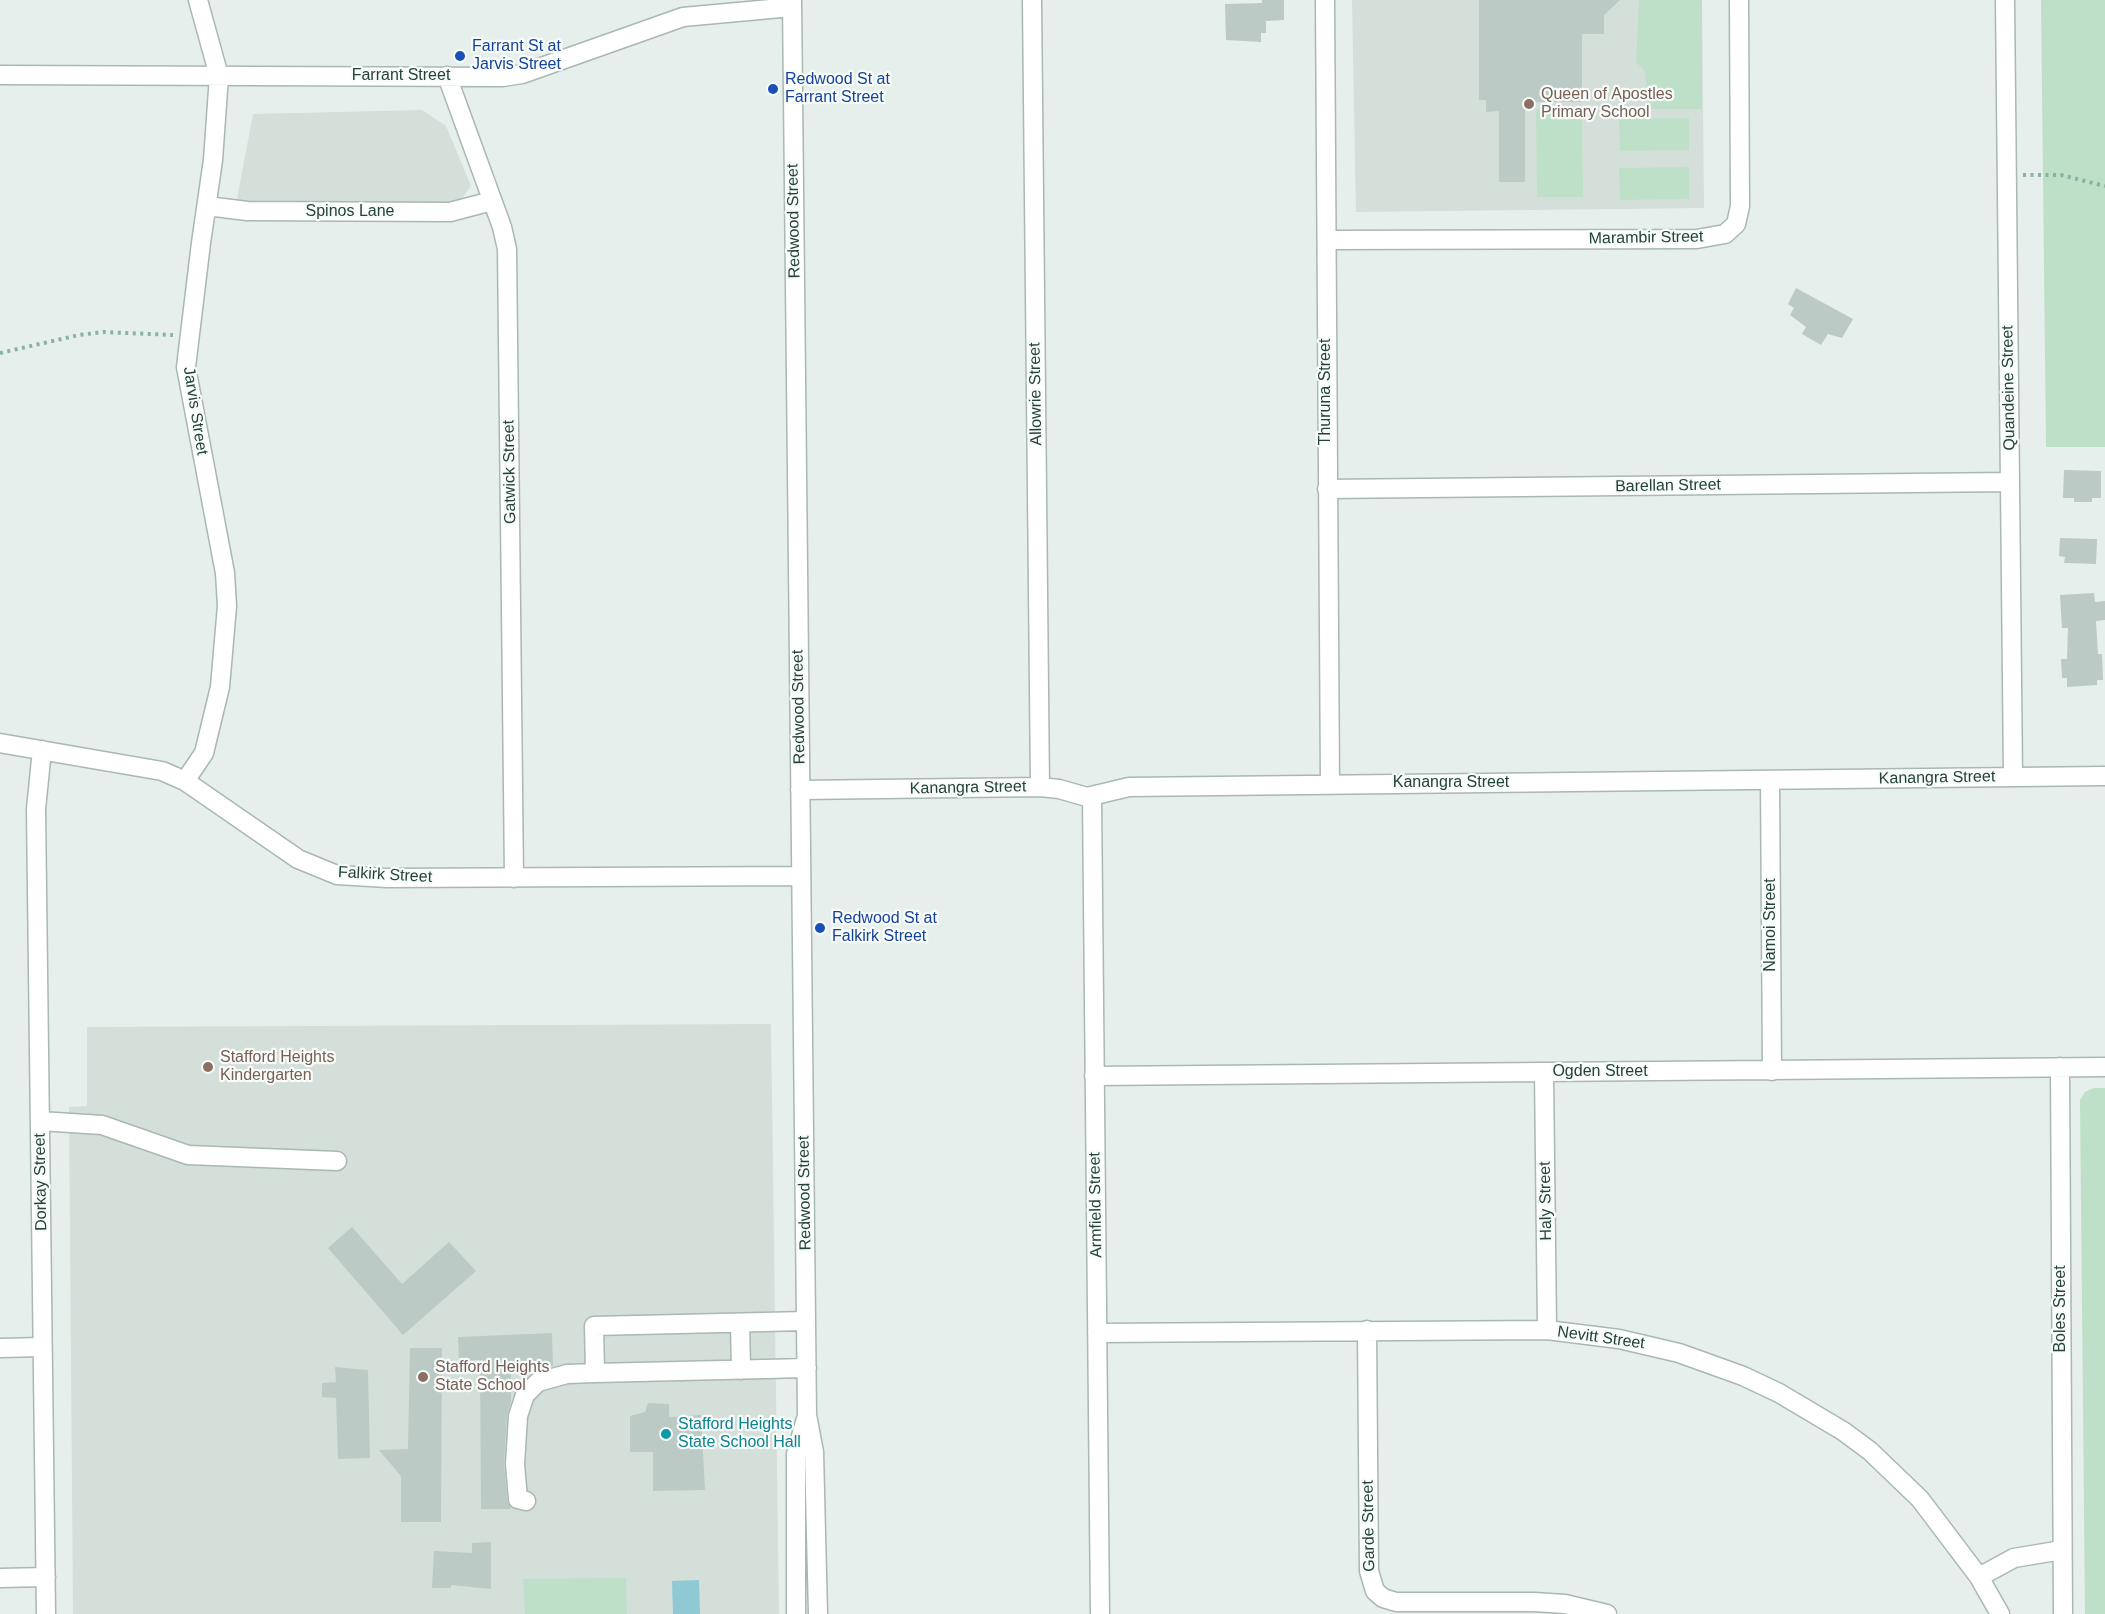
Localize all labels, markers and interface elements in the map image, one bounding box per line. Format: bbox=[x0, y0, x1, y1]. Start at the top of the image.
place label: Farrant St at Jarvis Street bbox=[472, 37, 561, 75]
marker: Farrant St at Jarvis Street bbox=[453, 49, 467, 63]
street label: Farrant Street bbox=[352, 66, 450, 86]
place label: Redwood St at Farrant Street bbox=[785, 70, 890, 108]
marker: Redwood St at Farrant Street bbox=[766, 82, 780, 96]
place label: Queen of Apostles Primary School bbox=[1541, 85, 1673, 123]
marker: Queen of Apostles Primary School bbox=[1522, 97, 1536, 111]
street label: Redwood Street bbox=[783, 163, 805, 279]
street label: Spinos Lane bbox=[306, 202, 394, 222]
street label: Marambir Street bbox=[1588, 227, 1704, 249]
street label: Quandeine Street bbox=[1998, 325, 2020, 451]
street label: Thuruna Street bbox=[1316, 339, 1336, 445]
street label: Allowrie Street bbox=[1026, 342, 1046, 446]
street label: Jarvis Street bbox=[179, 366, 211, 456]
street label: Gatwick Street bbox=[499, 420, 521, 524]
street label: Barellan Street bbox=[1615, 475, 1721, 497]
street label: Redwood Street bbox=[788, 649, 810, 765]
street label: Kanangra Street bbox=[1879, 767, 1995, 789]
street label: Kanangra Street bbox=[1393, 773, 1509, 793]
street label: Kanangra Street bbox=[910, 777, 1026, 799]
street label: Falkirk Street bbox=[337, 863, 433, 887]
street label: Namoi Street bbox=[1761, 878, 1781, 972]
place label: Redwood St at Falkirk Street bbox=[832, 909, 937, 947]
marker: Redwood St at Falkirk Street bbox=[813, 921, 827, 935]
place label: Stafford Heights Kindergarten bbox=[220, 1048, 334, 1086]
marker: Stafford Heights Kindergarten bbox=[201, 1060, 215, 1074]
street label: Ogden Street bbox=[1552, 1062, 1648, 1082]
street label: Dorkay Street bbox=[31, 1133, 51, 1231]
street label: Redwood Street bbox=[794, 1135, 816, 1251]
street label: Armfield Street bbox=[1085, 1152, 1107, 1258]
street label: Haly Street bbox=[1536, 1161, 1556, 1241]
street label: Boles Street bbox=[2051, 1265, 2071, 1353]
street label: Nevitt Street bbox=[1556, 1322, 1646, 1354]
place label: Stafford Heights State School bbox=[435, 1358, 549, 1396]
marker: Stafford Heights State School bbox=[416, 1370, 430, 1384]
place label: Stafford Heights State School Hall bbox=[678, 1415, 801, 1453]
marker: Stafford Heights State School Hall bbox=[659, 1427, 673, 1441]
street label: Garde Street bbox=[1359, 1480, 1379, 1572]

